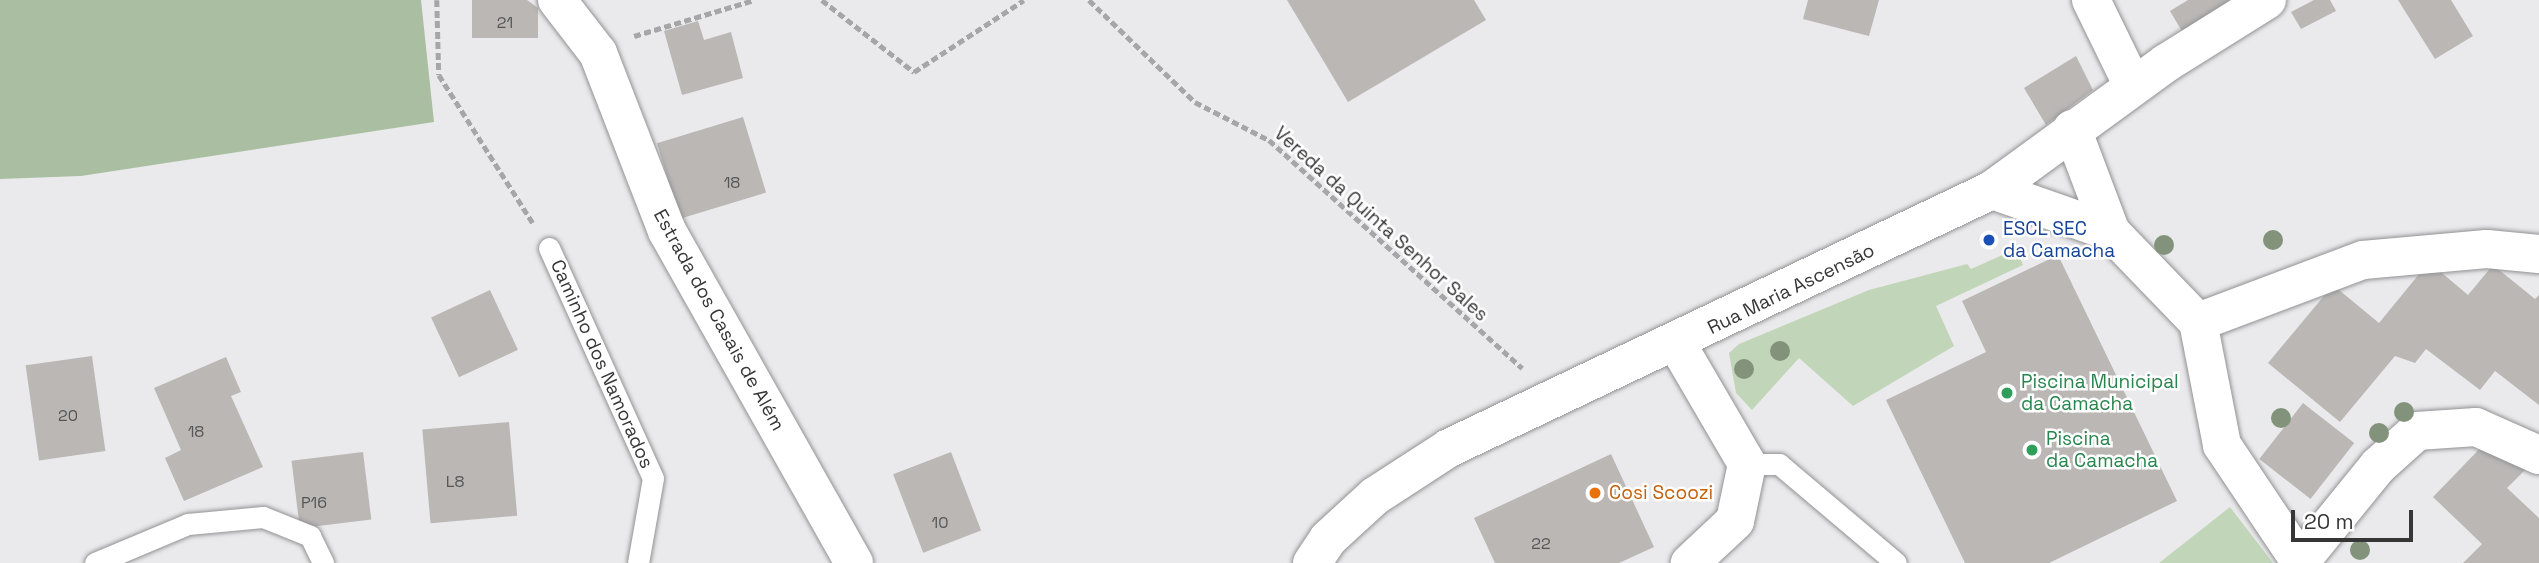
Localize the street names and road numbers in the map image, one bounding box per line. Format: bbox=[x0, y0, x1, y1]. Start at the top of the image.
street label: Vereda da Quinta Senhor Sales bbox=[1269, 122, 1493, 326]
street label: Estrada dos Casais de Além bbox=[649, 205, 789, 435]
street label: Rua Maria Ascensão bbox=[1704, 239, 1878, 339]
street label: Caminho dos Namorados bbox=[546, 256, 658, 472]

